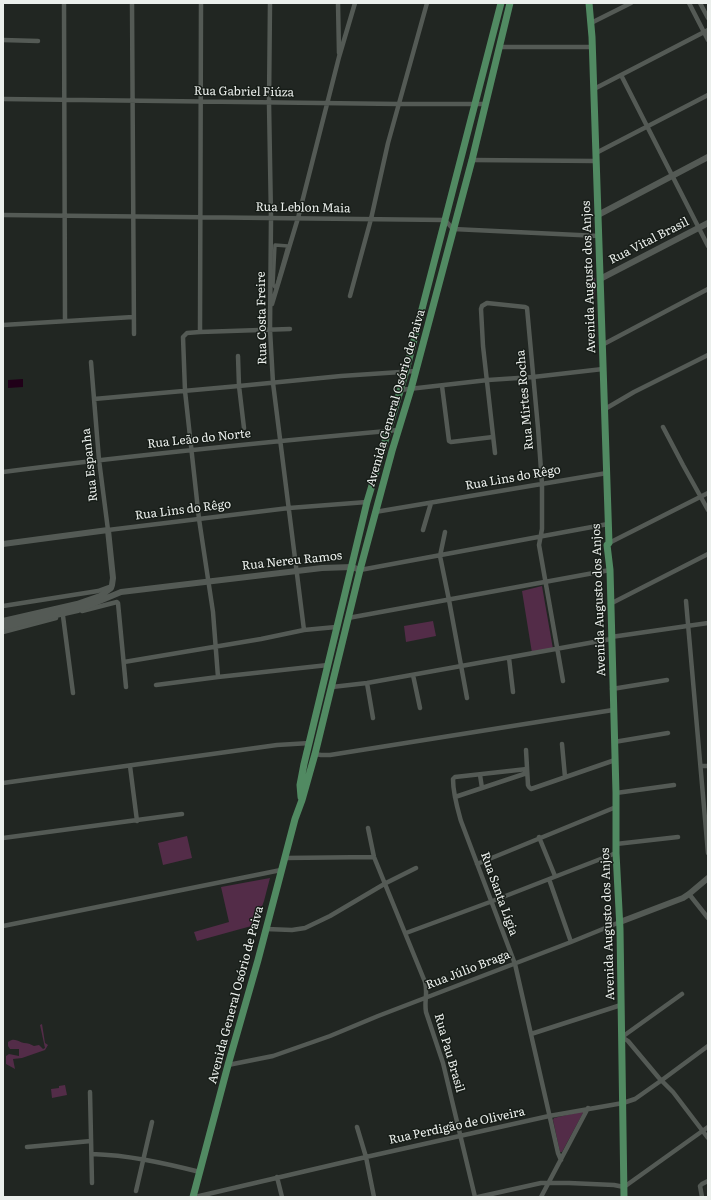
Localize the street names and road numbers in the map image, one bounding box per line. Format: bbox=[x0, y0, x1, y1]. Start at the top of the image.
street label: Rua Gabriel Fiúza bbox=[194, 84, 294, 100]
street label: Rua Leblon Maia bbox=[255, 200, 351, 216]
street label: Avenida Augusto dos Anjos bbox=[579, 200, 599, 354]
street label: Rua Vital Brasil bbox=[607, 215, 691, 267]
street label: Rua Costa Freire bbox=[254, 271, 270, 365]
street label: Avenida General Osório de Paiva bbox=[364, 308, 428, 488]
street label: Rua Mirtes Rocha bbox=[513, 349, 537, 451]
street label: Rua Leão do Norte bbox=[147, 426, 251, 452]
street label: Rua Espanha bbox=[79, 428, 101, 502]
street label: Rua Lins do Rêgo bbox=[464, 463, 562, 493]
street label: Rua Lins do Rêgo bbox=[134, 497, 232, 523]
street label: Avenida Augusto dos Anjos bbox=[589, 523, 609, 677]
street label: Rua Nereu Ramos bbox=[241, 549, 343, 573]
street label: Avenida Augusto dos Anjos bbox=[598, 847, 618, 1001]
street label: Rua Santa Lígia bbox=[477, 850, 521, 938]
street label: Avenida General Osório de Paiva bbox=[205, 904, 267, 1086]
street label: Rua Júlio Braga bbox=[424, 947, 512, 993]
street label: Rua Pau Brasil bbox=[431, 1012, 467, 1094]
street label: Rua Perdigão de Oliveira bbox=[388, 1105, 526, 1147]

